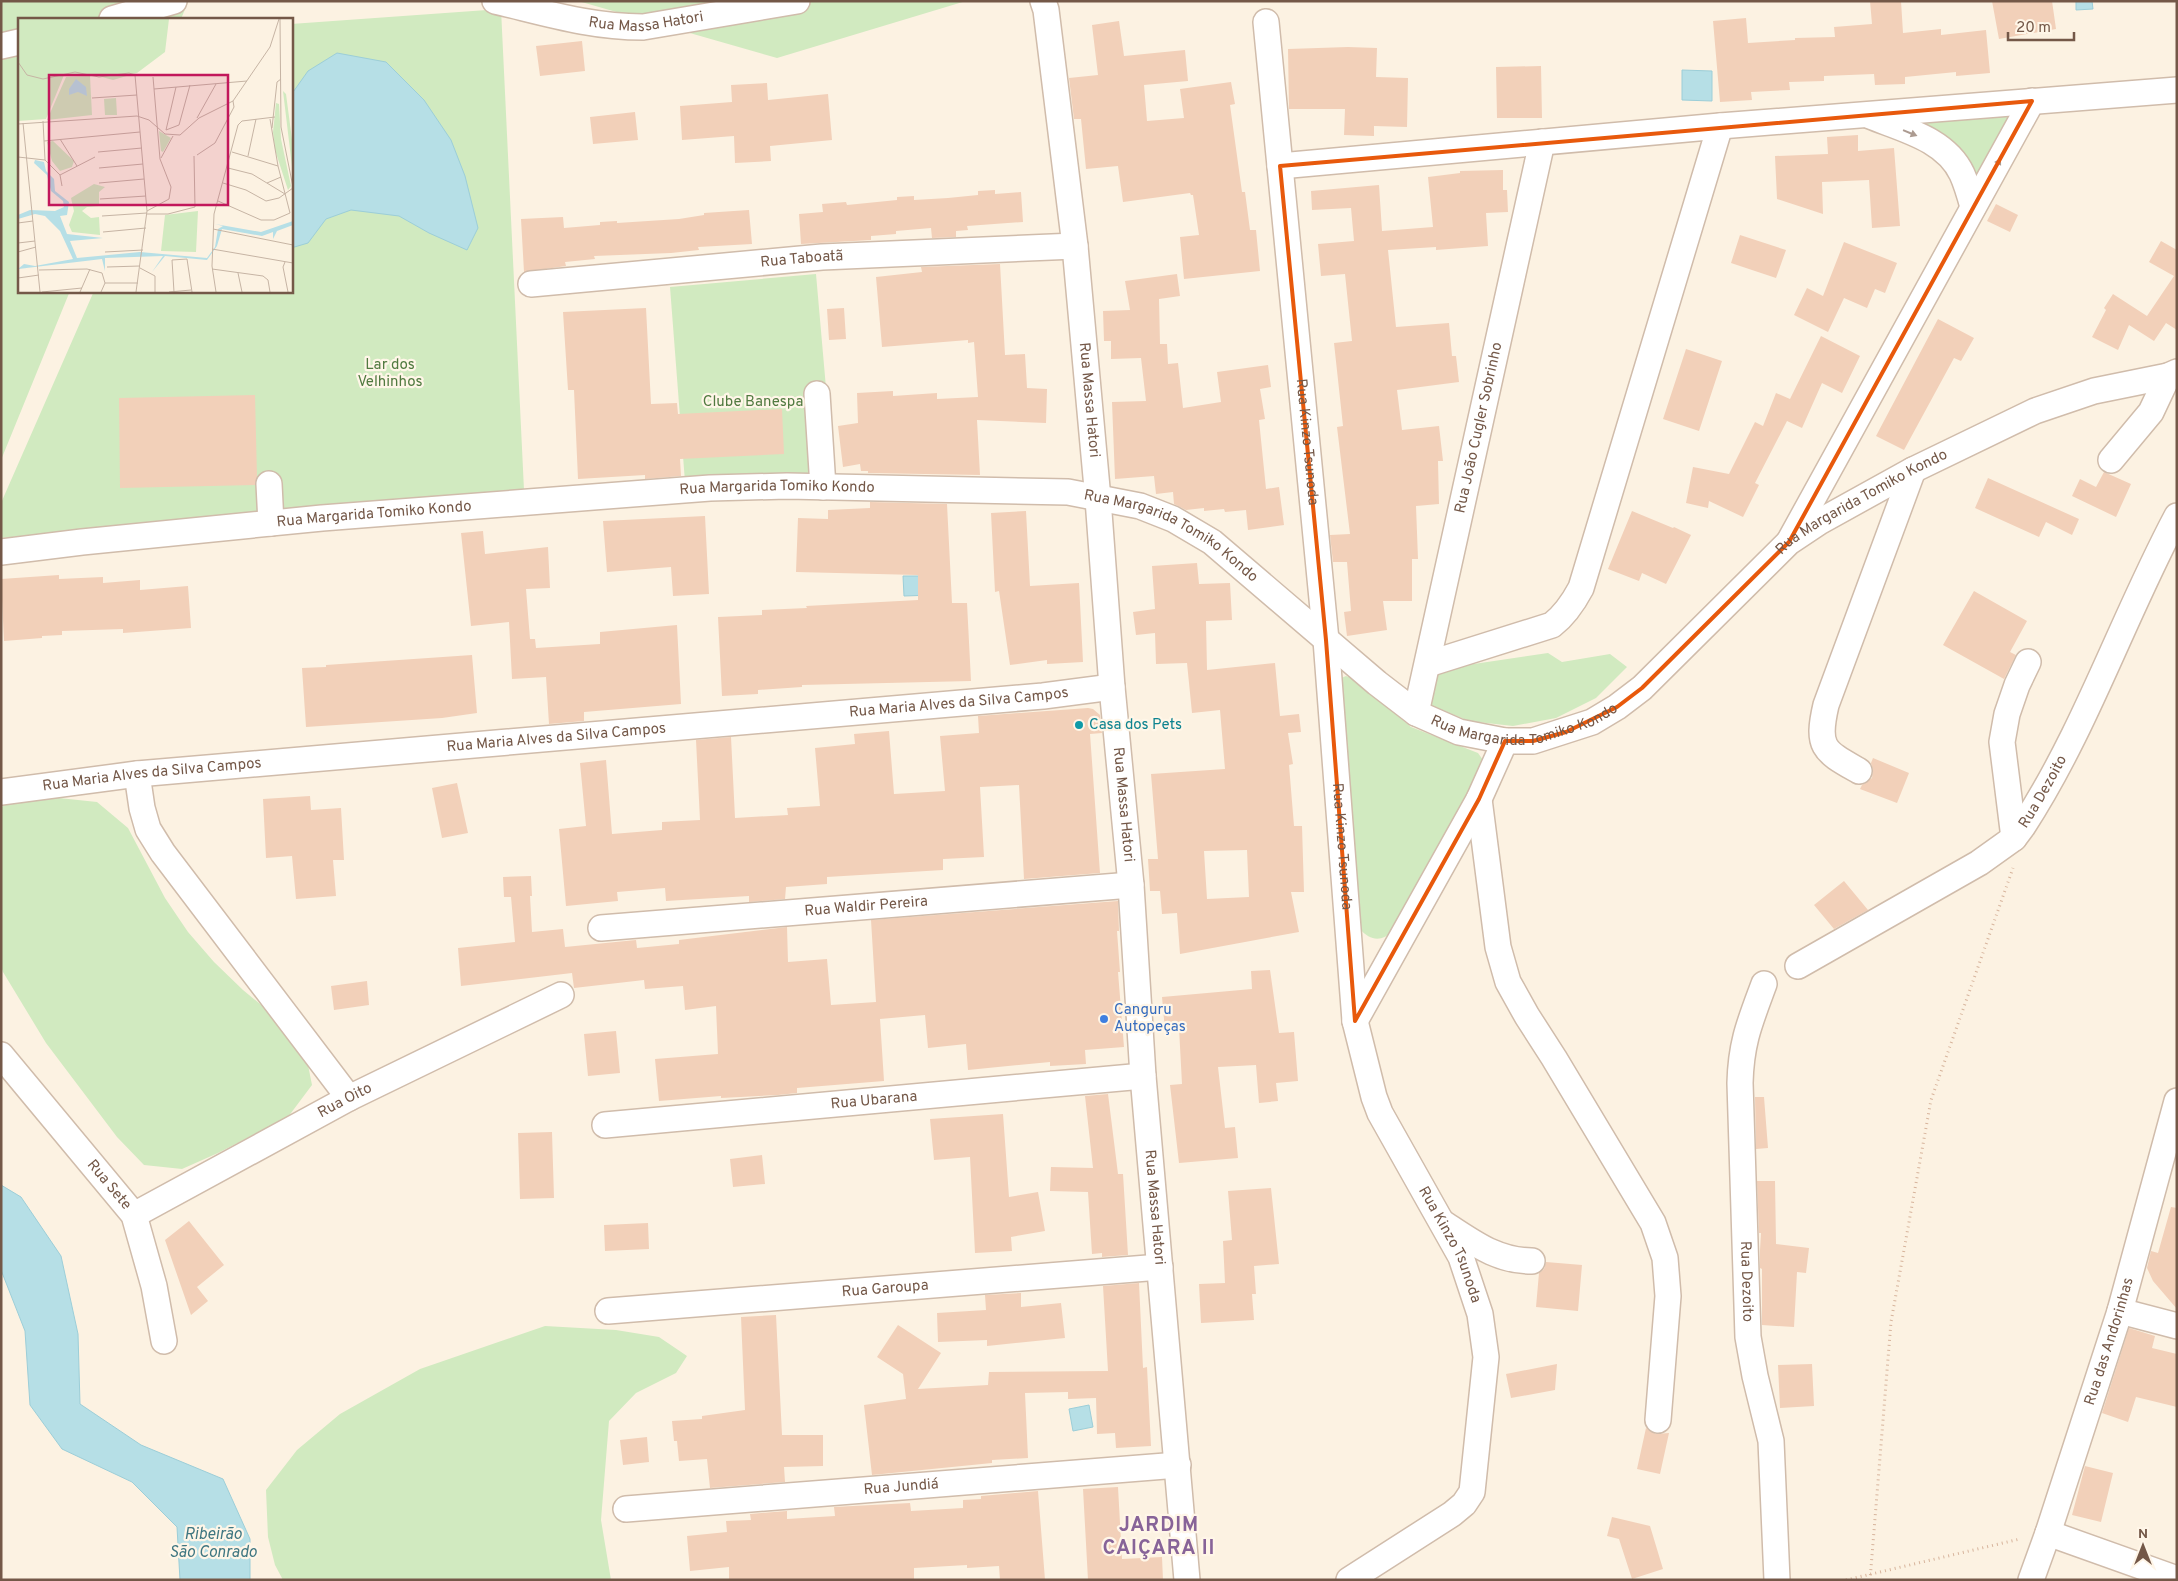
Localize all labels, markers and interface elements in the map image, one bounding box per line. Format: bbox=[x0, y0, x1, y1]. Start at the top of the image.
street label: Rua Massa Hatori bbox=[587, 7, 705, 37]
scale bar bbox=[2008, 10, 2074, 42]
inset map bbox=[18, 18, 292, 292]
text: 20 m bbox=[2016, 19, 2051, 38]
one-way arrow bbox=[1903, 129, 1917, 137]
one-way arrow bbox=[1992, 158, 2001, 171]
street label: Rua Taboatã bbox=[760, 247, 844, 272]
street label: Rua João Cugler Sobrinho bbox=[1451, 340, 1507, 515]
street label: Rua Massa Hatori bbox=[1074, 342, 1104, 459]
park label: Lar dos Velhinhos bbox=[358, 356, 422, 392]
street label: Rua Kinzo Tsunoda bbox=[1291, 378, 1322, 506]
park label: Clube Banespa bbox=[703, 393, 803, 412]
street label: Rua Margarida Tomiko Kondo bbox=[1772, 445, 1951, 559]
street label: Rua Margarida Tomiko Kondo bbox=[679, 476, 875, 500]
street label: Rua Margarida Tomiko Kondo bbox=[1082, 486, 1262, 587]
street label: Rua Margarida Tomiko Kondo bbox=[276, 497, 472, 532]
street label: Rua Maria Alves da Silva Campos bbox=[848, 683, 1070, 722]
street label: Rua Margarida Tomiko Kondo bbox=[1428, 699, 1621, 751]
place label: Casa dos Pets bbox=[1089, 716, 1182, 735]
street label: Rua Maria Alves da Silva Campos bbox=[446, 719, 667, 757]
marker: Casa dos Pets bbox=[1073, 719, 1085, 731]
street label: Rua Massa Hatori bbox=[1108, 746, 1138, 863]
street label: Rua Dezoito bbox=[2015, 752, 2072, 832]
street label: Rua Maria Alves da Silva Campos bbox=[41, 754, 262, 796]
street label: Rua Kinzo Tsunoda bbox=[1327, 782, 1356, 911]
street label: Rua Waldir Pereira bbox=[804, 892, 929, 921]
place label: Canguru Autopeças bbox=[1114, 1001, 1186, 1037]
marker: Canguru Autopeças bbox=[1098, 1013, 1110, 1025]
street label: Rua Oito bbox=[315, 1079, 375, 1123]
street label: Rua Ubarana bbox=[830, 1087, 918, 1114]
street label: Rua Massa Hatori bbox=[1140, 1149, 1169, 1266]
street label: Rua Sete bbox=[83, 1156, 136, 1214]
street label: Rua Kinzo Tsunoda bbox=[1414, 1183, 1485, 1306]
street label: Rua Dezoito bbox=[1735, 1240, 1757, 1322]
street label: Rua das Andorinhas bbox=[2080, 1275, 2138, 1408]
street label: Rua Garoupa bbox=[841, 1276, 929, 1302]
street label: Rua Jundiá bbox=[863, 1475, 940, 1500]
district label: JARDIM CAIÇARA II bbox=[1103, 1513, 1215, 1562]
north arrow bbox=[2118, 1521, 2168, 1571]
water label: Ribeirão São Conrado bbox=[169, 1525, 257, 1563]
text: N bbox=[2138, 1526, 2148, 1543]

